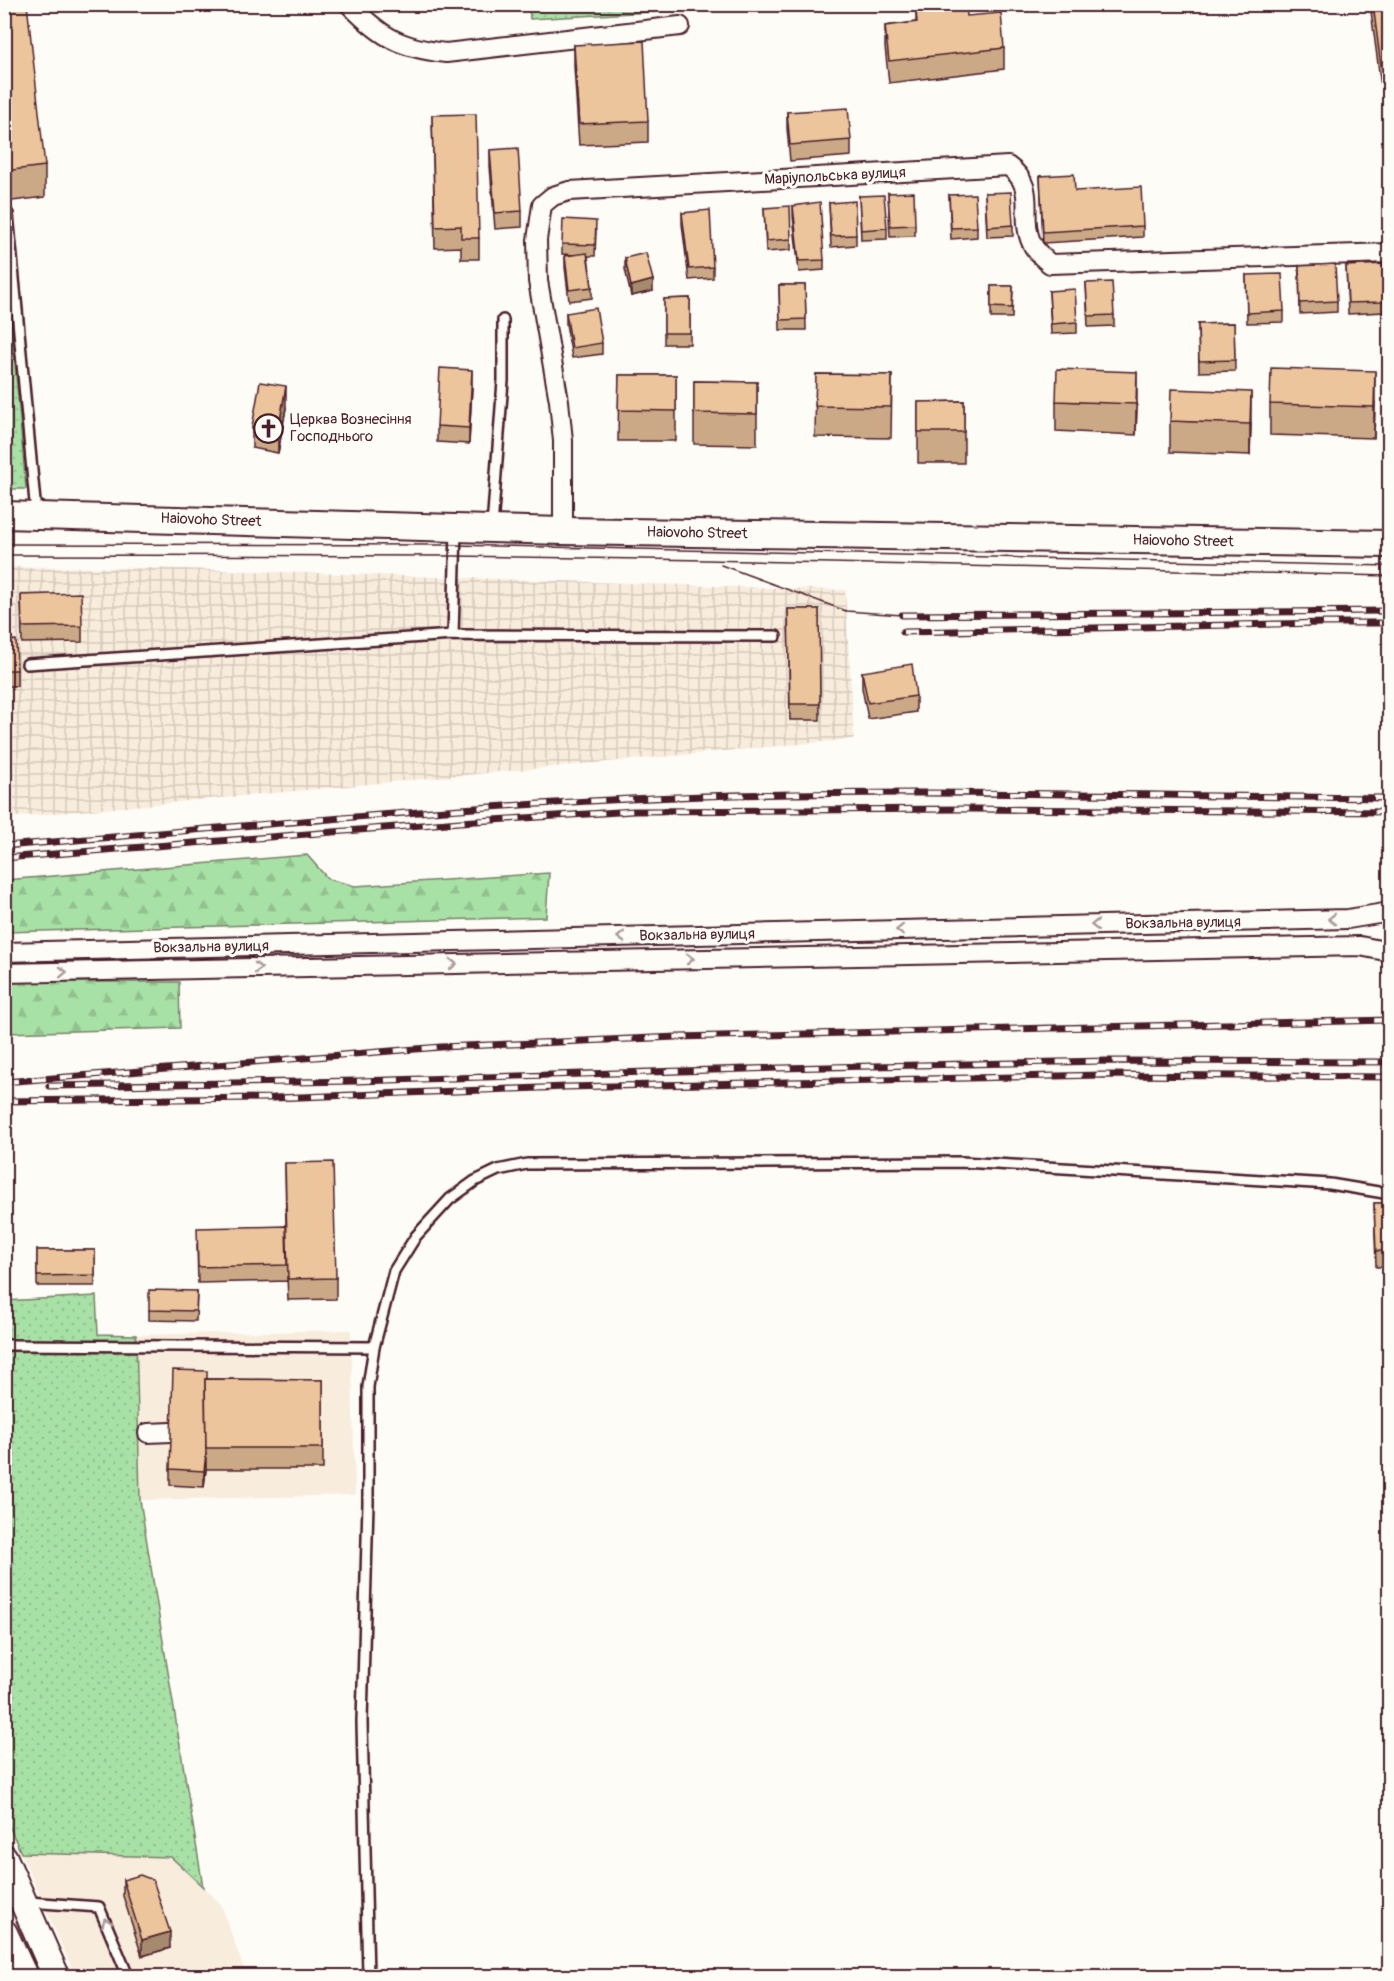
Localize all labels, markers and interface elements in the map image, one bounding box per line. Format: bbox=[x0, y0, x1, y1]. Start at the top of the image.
street label: Маріупольська вулиця bbox=[764, 163, 906, 189]
place label: Церква Вознесіння Господнього bbox=[290, 410, 411, 446]
church icon: Церква Вознесіння Господнього bbox=[253, 412, 285, 444]
street label: Haiovoho Street bbox=[160, 509, 263, 531]
street label: Haiovoho Street bbox=[646, 523, 749, 543]
street label: Haiovoho Street bbox=[1132, 531, 1235, 551]
street label: Вокзальна вулиця bbox=[1125, 912, 1241, 934]
one-way arrow bbox=[1327, 913, 1336, 926]
one-way arrow bbox=[1090, 919, 1099, 931]
street label: Вокзальна вулиця bbox=[639, 924, 755, 946]
one-way arrow bbox=[895, 924, 904, 936]
one-way arrow bbox=[616, 931, 625, 943]
street label: Вокзальна вулиця bbox=[153, 936, 269, 958]
one-way arrow bbox=[685, 953, 694, 966]
one-way arrow bbox=[448, 958, 457, 970]
one-way arrow bbox=[253, 962, 262, 974]
one-way arrow bbox=[58, 966, 67, 978]
one-way arrow bbox=[101, 1918, 113, 1929]

